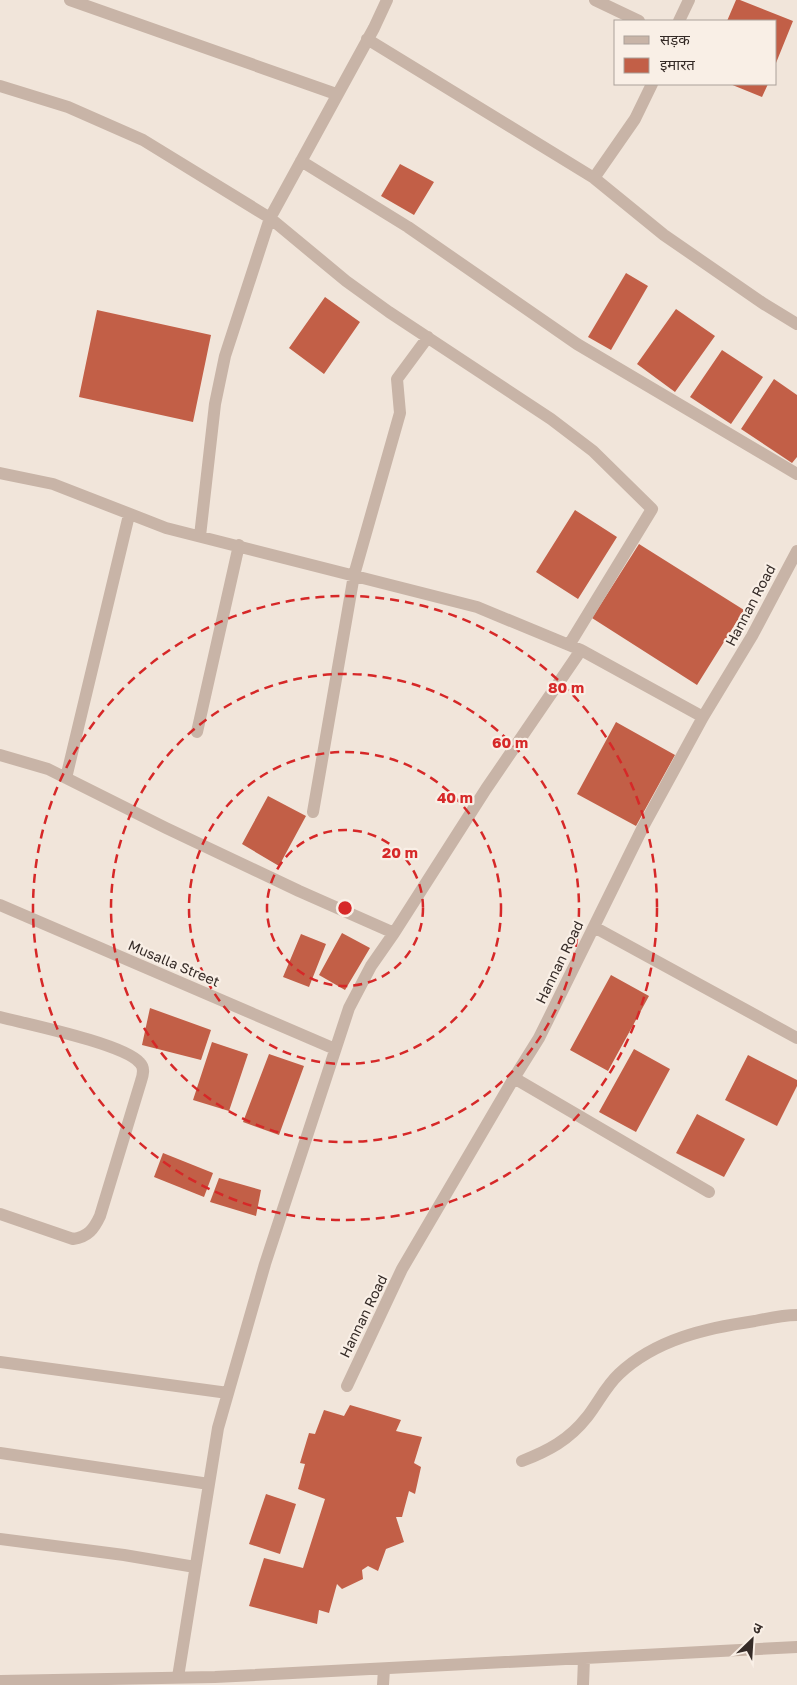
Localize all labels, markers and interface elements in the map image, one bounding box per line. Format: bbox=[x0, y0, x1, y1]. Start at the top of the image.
legend bbox=[614, 20, 777, 85]
text: सड़क bbox=[660, 30, 690, 48]
text: इमारत bbox=[660, 55, 695, 73]
street label: Hannan Road bbox=[721, 561, 779, 649]
text: 80 m bbox=[548, 678, 584, 696]
text: 60 m bbox=[492, 733, 528, 751]
text: 40 m bbox=[437, 788, 473, 806]
text: 20 m bbox=[382, 843, 418, 861]
centre of rings bbox=[336, 899, 354, 917]
street label: Hannan Road bbox=[532, 918, 586, 1006]
street label: Musalla Street bbox=[126, 936, 222, 990]
street label: Hannan Road bbox=[336, 1272, 390, 1360]
north arrow bbox=[727, 1615, 777, 1665]
text: उ bbox=[750, 1618, 766, 1638]

